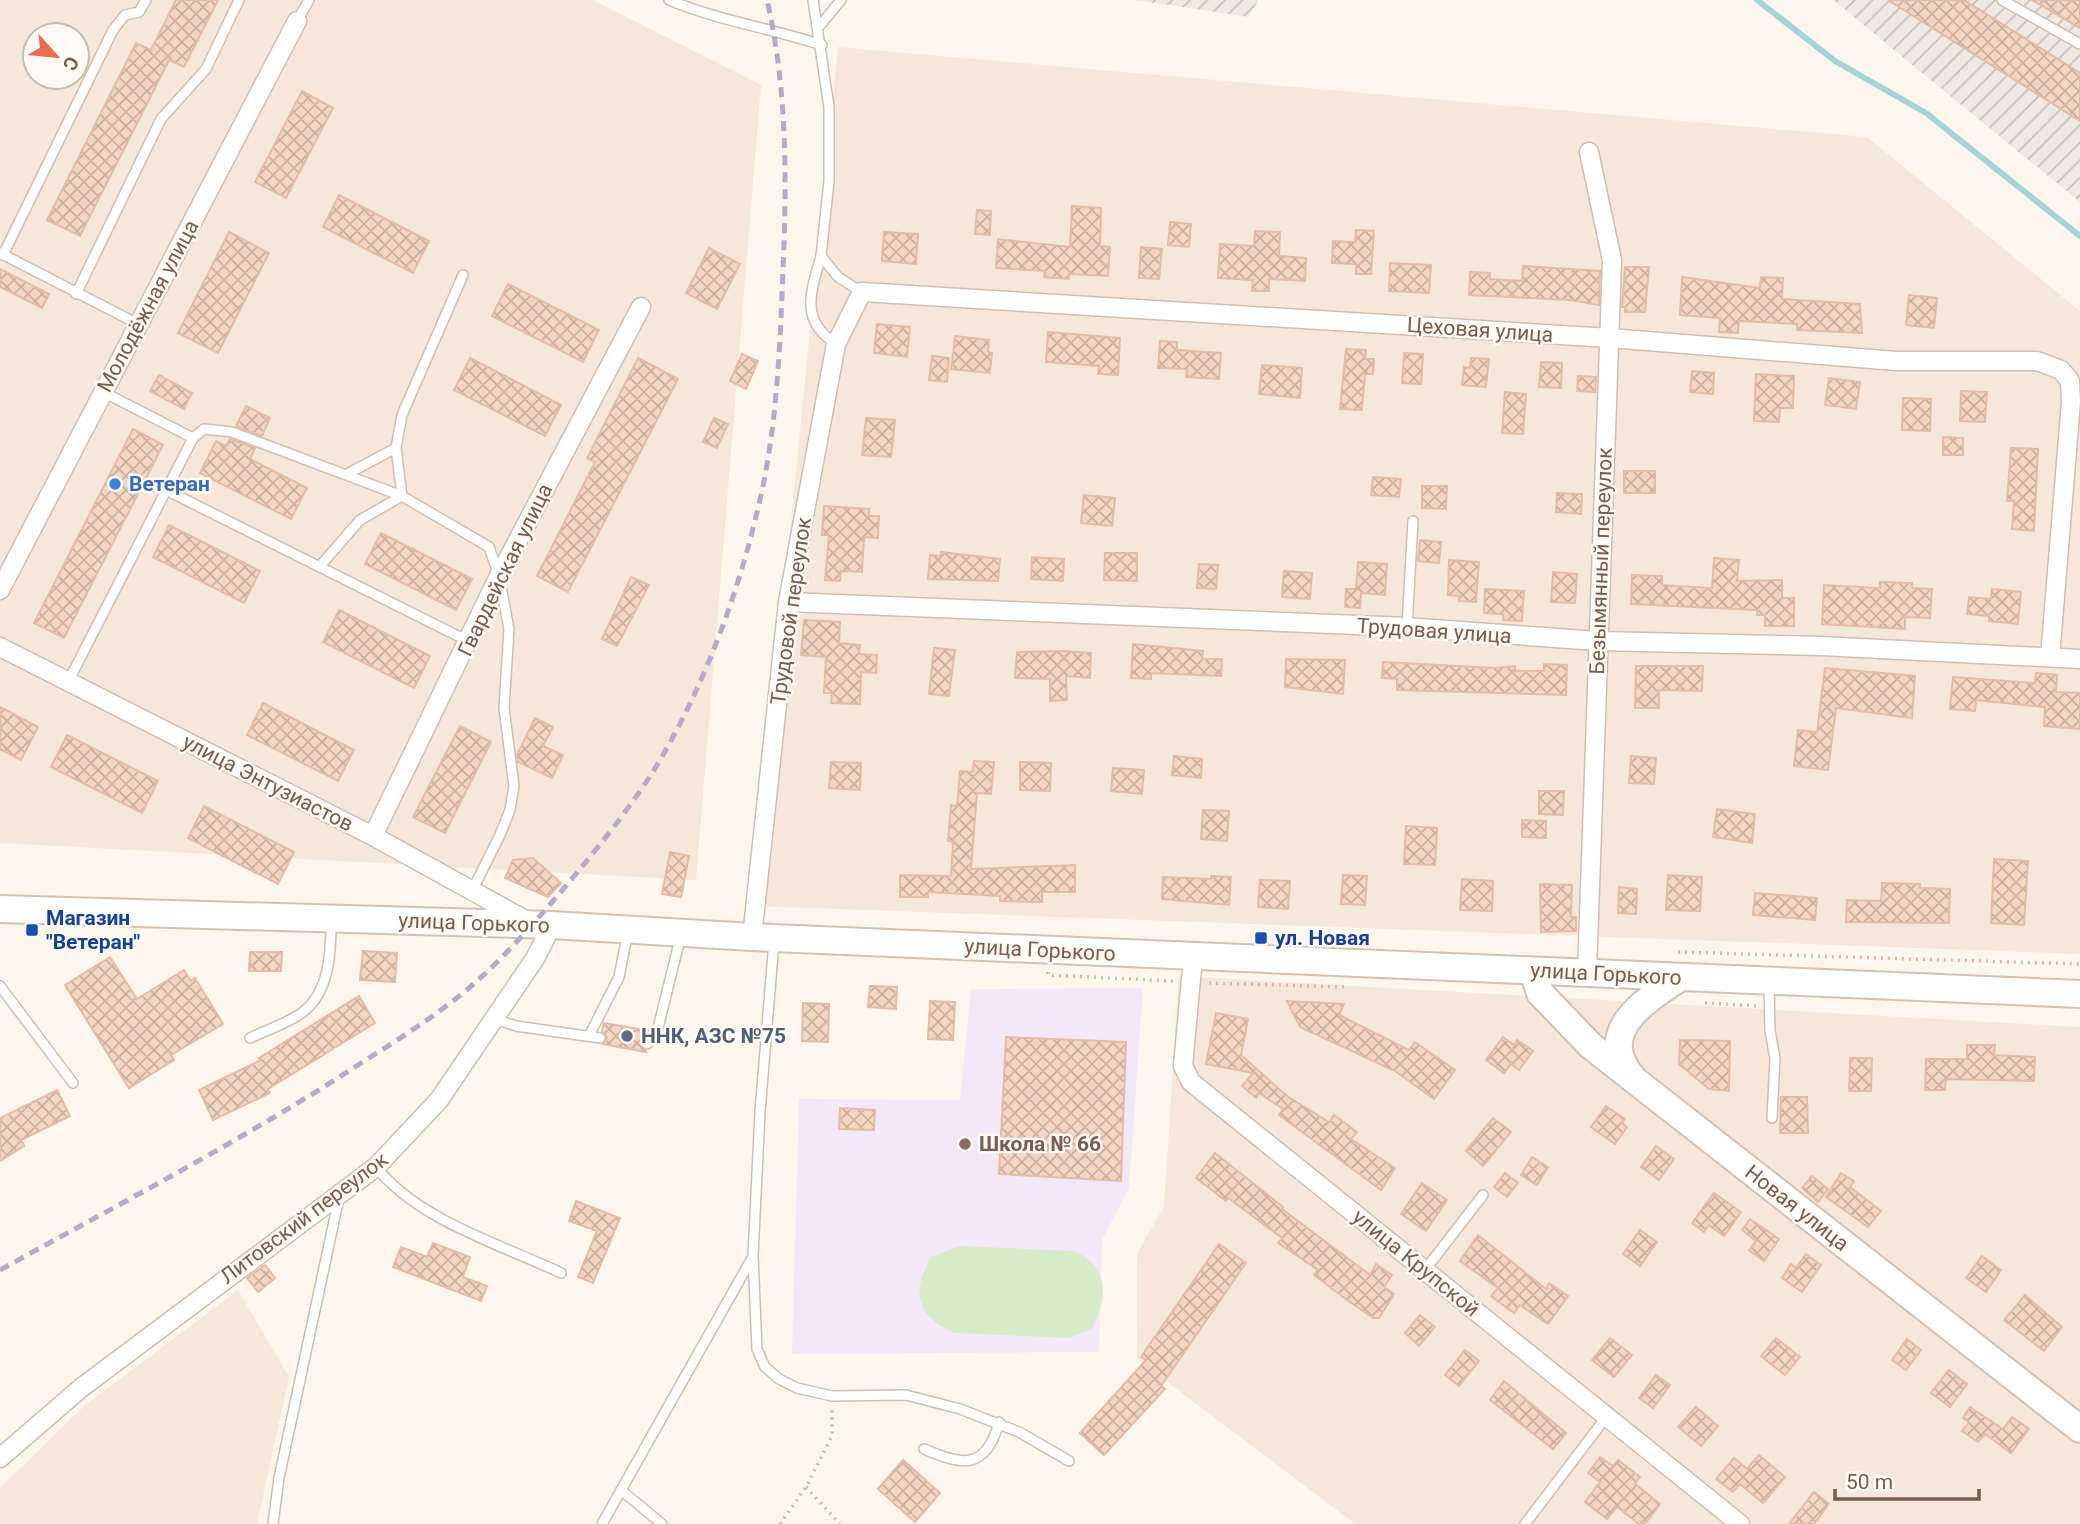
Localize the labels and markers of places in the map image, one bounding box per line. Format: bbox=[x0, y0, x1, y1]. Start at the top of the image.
place label: Ветеран bbox=[129, 472, 210, 496]
marker: Ветеран bbox=[107, 476, 123, 492]
place label: Магазин "Ветеран" bbox=[46, 906, 141, 954]
marker: Магазин "Ветеран" bbox=[24, 922, 40, 938]
place label: ул. Новая bbox=[1275, 926, 1370, 950]
marker: ул. Новая bbox=[1253, 930, 1269, 946]
place label: ННК, АЗС №75 bbox=[641, 1024, 786, 1048]
marker: ННК, АЗС №75 bbox=[619, 1028, 635, 1044]
place label: Школа № 66 bbox=[979, 1132, 1101, 1156]
marker: Школа № 66 bbox=[957, 1136, 973, 1152]

